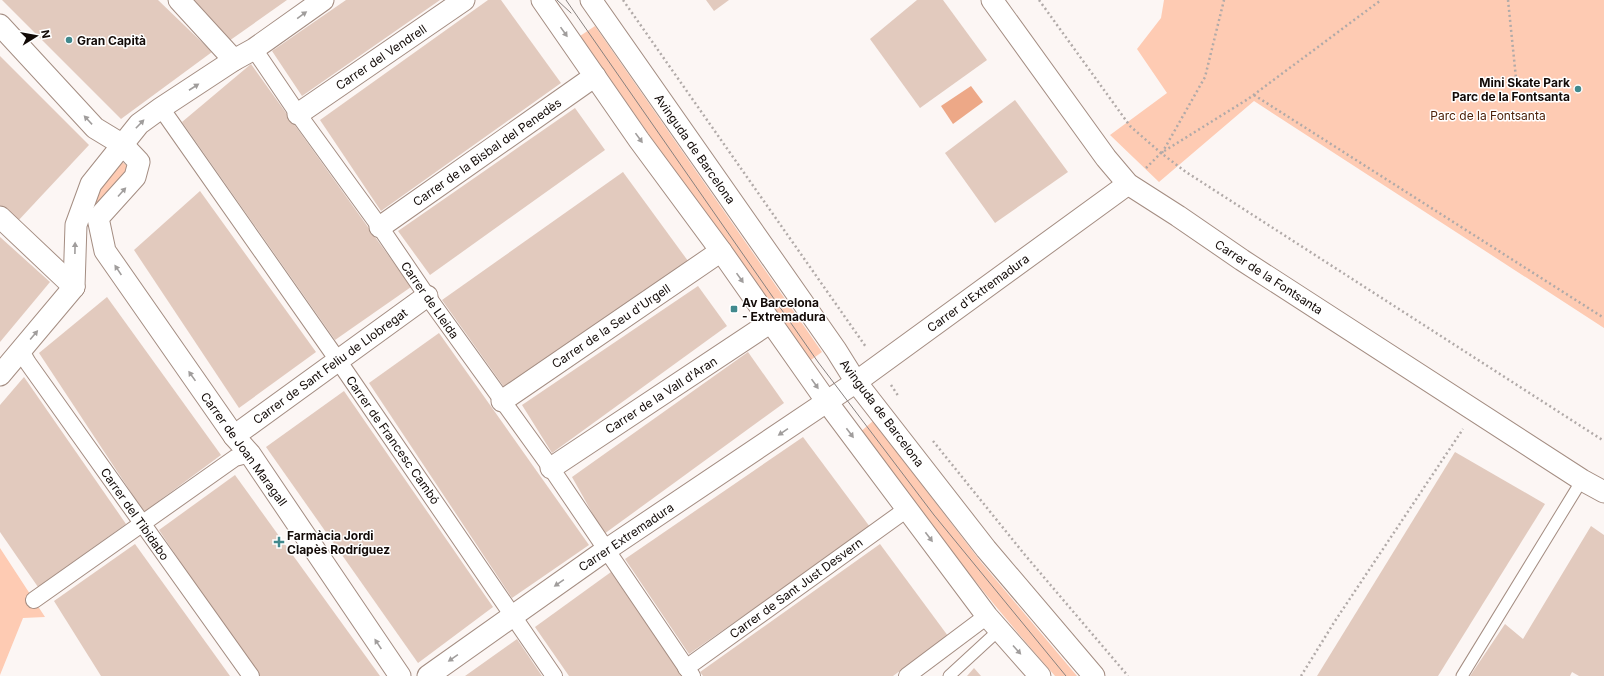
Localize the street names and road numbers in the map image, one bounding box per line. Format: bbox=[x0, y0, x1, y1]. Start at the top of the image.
street label: Carrer del Vendrell bbox=[333, 21, 429, 93]
street label: Avinguda de Barcelona bbox=[651, 91, 739, 207]
street label: Carrer de la Bisbal del Penedès bbox=[410, 95, 564, 209]
street label: Carrer de la Fontsanta bbox=[1212, 236, 1326, 318]
street label: Carrer d'Extremadura bbox=[924, 251, 1032, 335]
street label: Carrer de Lleida bbox=[398, 258, 462, 342]
street label: Carrer de la Seu d'Urgell bbox=[549, 281, 673, 371]
street label: Carrer de Sant Feliu de Llobregat bbox=[250, 305, 410, 427]
street label: Carrer de la Vall d'Aran bbox=[602, 353, 720, 437]
street label: Avinguda de Barcelona bbox=[837, 356, 927, 470]
street label: Carrer de Francesc Cambó bbox=[343, 373, 443, 507]
street label: Carrer de Joan Maragall bbox=[198, 389, 290, 509]
street label: Carrer del Tibidabo bbox=[97, 465, 173, 563]
street label: Carrer Extremadura bbox=[576, 500, 676, 574]
street label: Carrer de Sant Just Desvern bbox=[727, 535, 865, 641]

